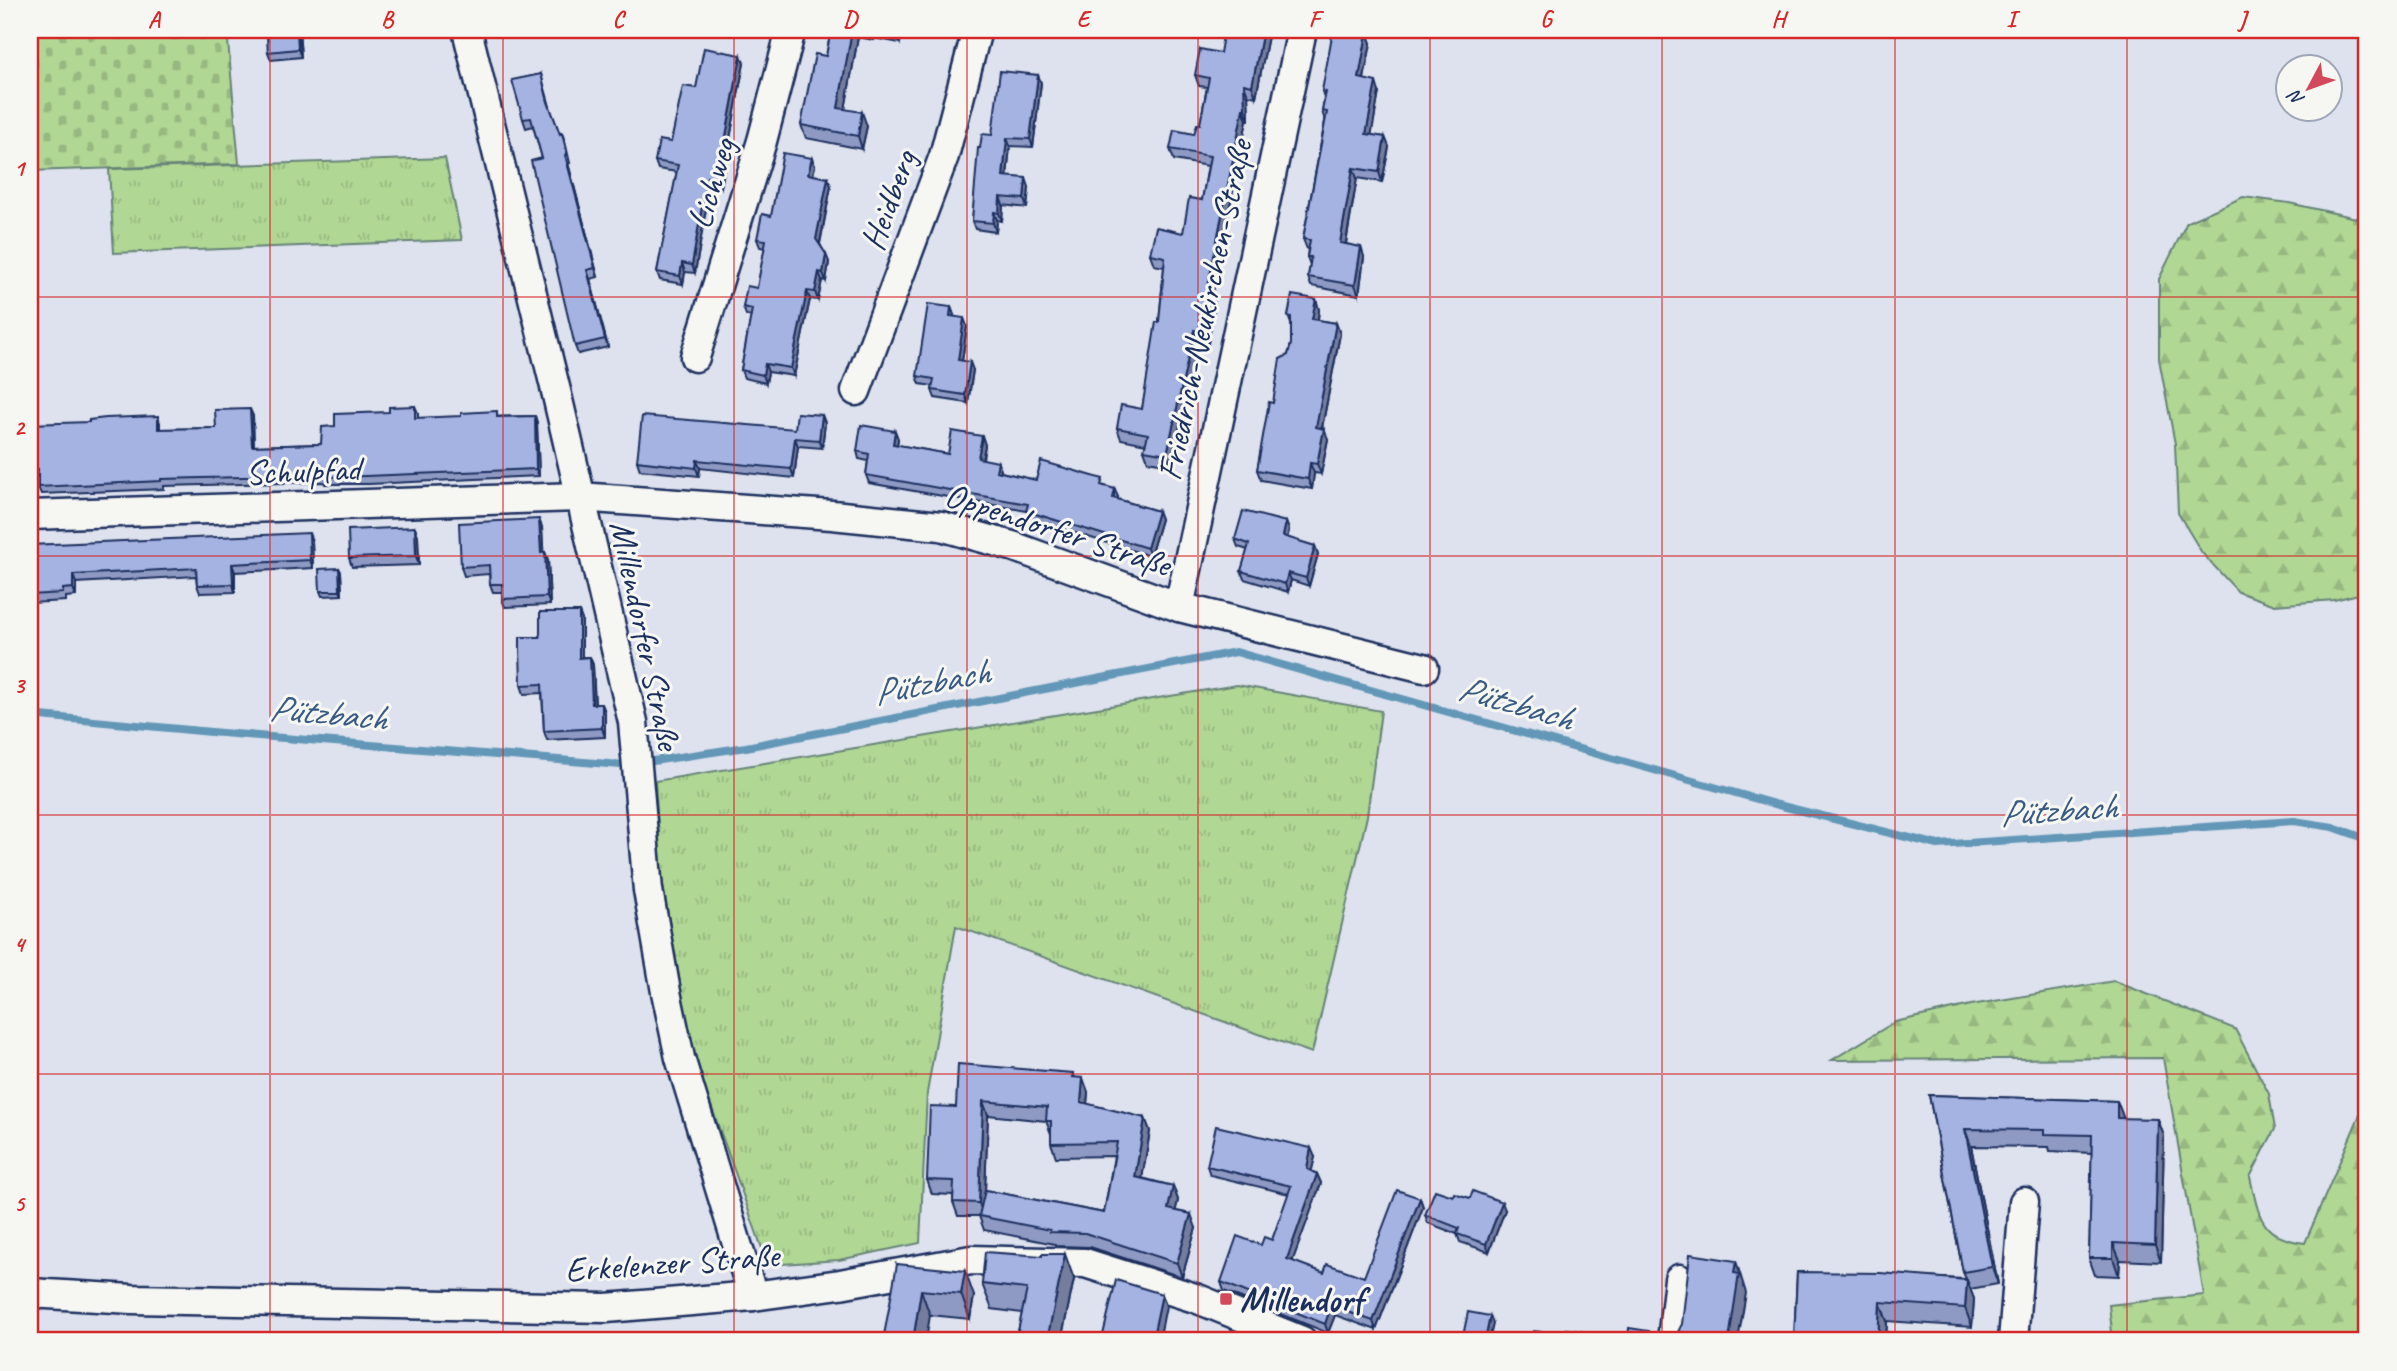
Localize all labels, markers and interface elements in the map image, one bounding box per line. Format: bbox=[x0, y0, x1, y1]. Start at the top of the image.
text: A bbox=[148, 5, 162, 34]
text: B bbox=[381, 5, 395, 34]
text: C bbox=[613, 5, 627, 34]
text: D bbox=[843, 5, 859, 34]
text: E bbox=[1077, 5, 1093, 34]
text: F bbox=[1309, 5, 1325, 34]
text: G bbox=[1540, 5, 1555, 34]
text: H bbox=[1771, 5, 1789, 34]
text: I bbox=[2006, 5, 2021, 34]
text: J bbox=[2236, 5, 2249, 34]
north arrow bbox=[2274, 52, 2344, 122]
text: N bbox=[2282, 84, 2310, 111]
street label: Lichweg bbox=[677, 131, 747, 234]
street label: Friedrich-Neukirchen-Straße bbox=[1146, 133, 1263, 484]
street label: Heidberg bbox=[850, 143, 928, 256]
text: 1 bbox=[14, 154, 27, 183]
text: 2 bbox=[14, 413, 27, 442]
street label: Schulpfad bbox=[245, 446, 366, 495]
street label: Oppendorfer Straße bbox=[939, 472, 1179, 588]
street label: Millendorfer Straße bbox=[599, 517, 692, 756]
water label: Pützbach bbox=[869, 647, 996, 716]
water label: Pützbach bbox=[1453, 664, 1582, 742]
text: 3 bbox=[14, 671, 27, 700]
water label: Pützbach bbox=[268, 684, 391, 741]
water label: Pützbach bbox=[1998, 782, 2121, 837]
text: 4 bbox=[14, 930, 27, 959]
text: 5 bbox=[14, 1189, 26, 1218]
street label: Erkelenzer Straße bbox=[564, 1232, 783, 1292]
place label: Millendorf bbox=[1240, 1277, 1371, 1322]
marker: Millendorf bbox=[1218, 1291, 1234, 1307]

